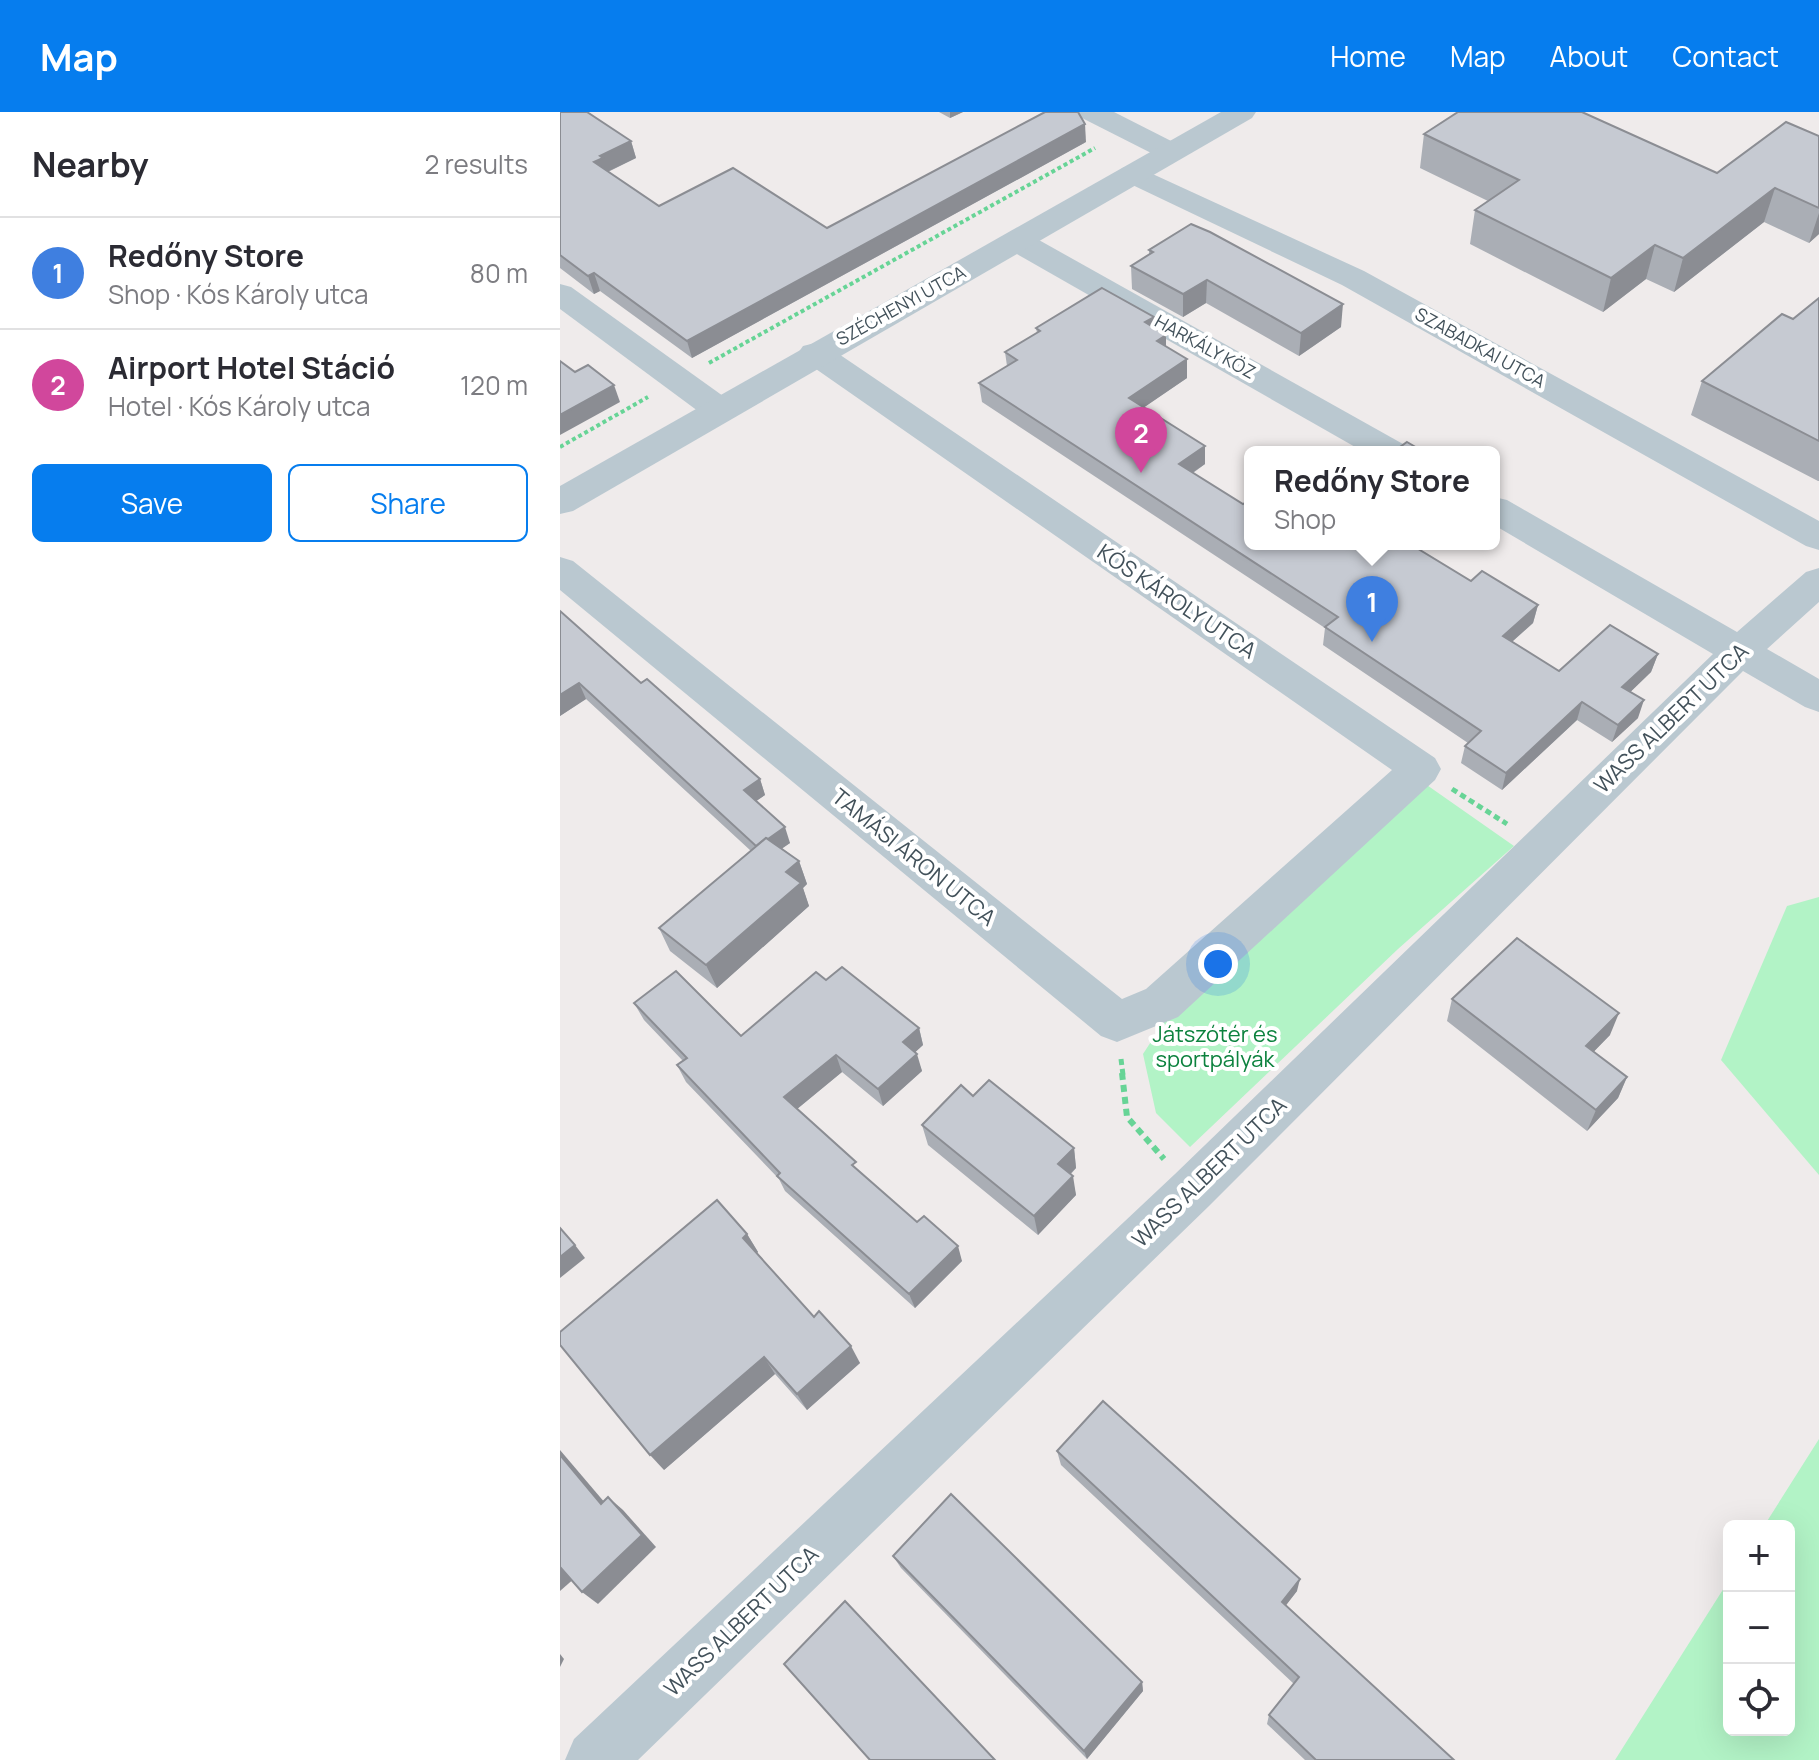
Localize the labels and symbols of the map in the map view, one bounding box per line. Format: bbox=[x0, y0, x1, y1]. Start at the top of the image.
street label: SZÉCHENYI UTCA bbox=[831, 259, 970, 351]
street label: SZABADKAI UTCA bbox=[1411, 301, 1550, 393]
street label: HARKÁLY KÖZ bbox=[1151, 309, 1260, 384]
pin: 2 bbox=[1115, 407, 1167, 473]
street label: KÓS KÁROLY UTCA bbox=[1092, 537, 1262, 665]
pin: 1 bbox=[1346, 576, 1398, 642]
street label: WASS ALBERT UTCA bbox=[1587, 636, 1755, 800]
street label: TAMÁSI ÁRON UTCA bbox=[826, 782, 1002, 932]
your location bbox=[1198, 944, 1238, 984]
park label: Játszótér és sportpályák bbox=[1153, 1019, 1277, 1074]
street label: WASS ALBERT UTCA bbox=[1125, 1090, 1293, 1254]
street label: WASS ALBERT UTCA bbox=[657, 1539, 825, 1703]

